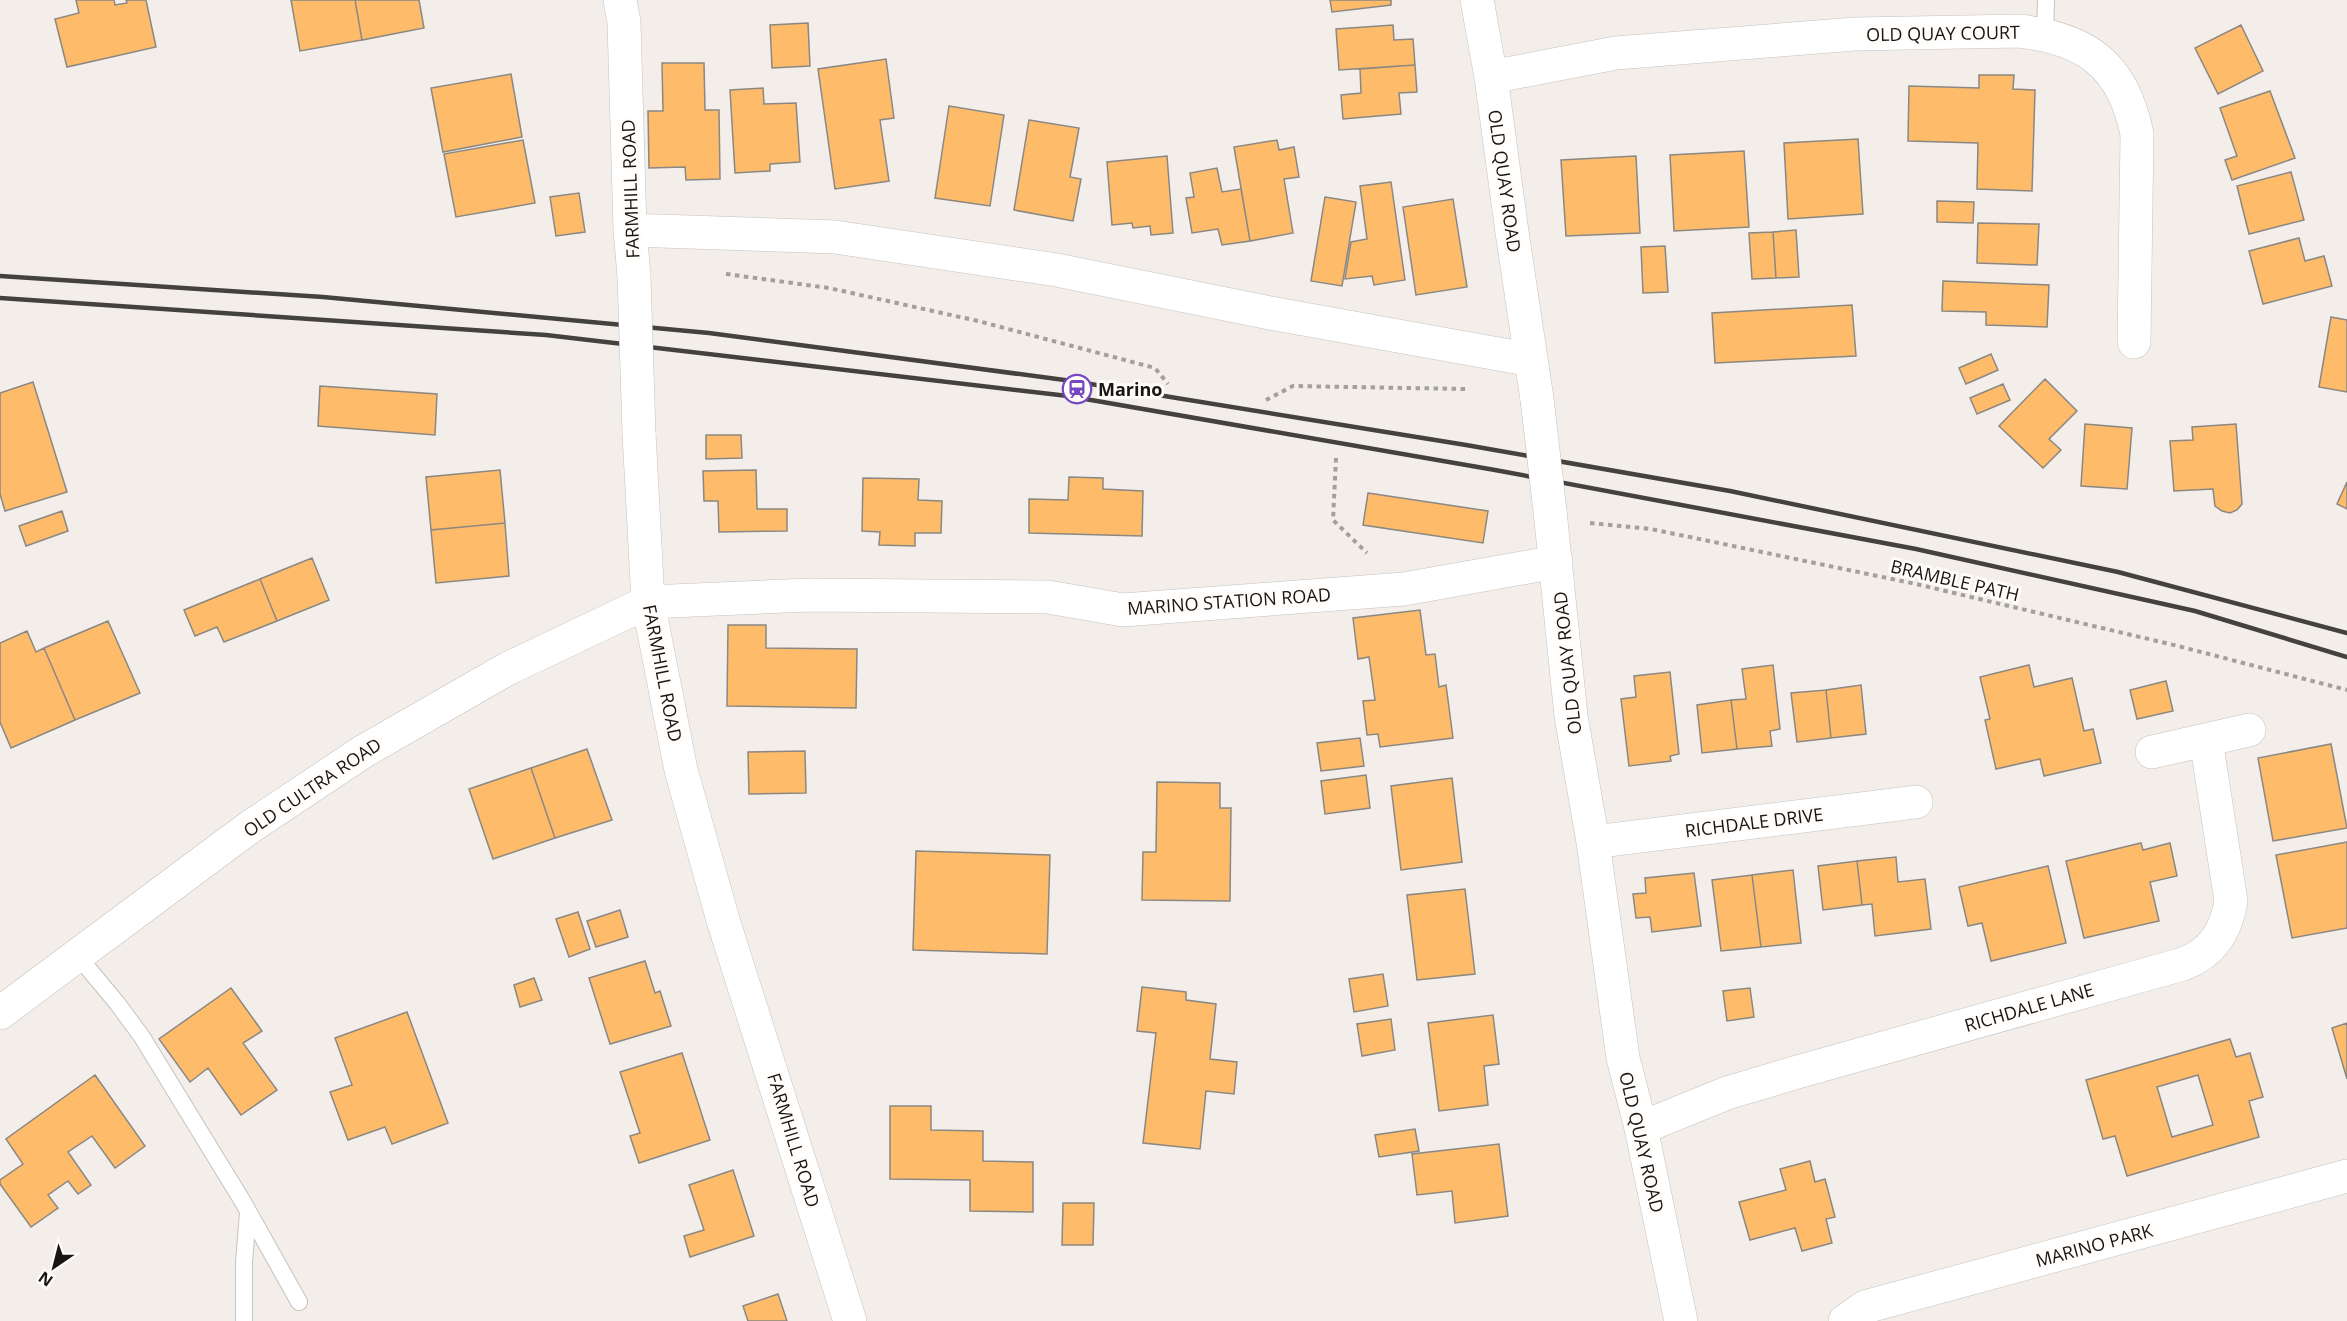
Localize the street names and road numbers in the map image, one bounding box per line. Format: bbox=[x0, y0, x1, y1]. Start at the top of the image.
street label: OLD QUAY COURT bbox=[1866, 20, 2020, 46]
street label: OLD QUAY ROAD bbox=[1483, 108, 1527, 254]
street label: FARMHILL ROAD bbox=[616, 119, 644, 259]
street label: BRAMBLE PATH bbox=[1888, 554, 2022, 606]
street label: MARINO STATION ROAD bbox=[1126, 582, 1332, 620]
street label: OLD QUAY ROAD bbox=[1548, 590, 1586, 736]
street label: FARMHILL ROAD bbox=[638, 602, 688, 744]
street label: OLD CULTRA ROAD bbox=[238, 732, 386, 842]
street label: RICHDALE DRIVE bbox=[1683, 802, 1825, 842]
street label: RICHDALE LANE bbox=[1961, 977, 2097, 1037]
street label: OLD QUAY ROAD bbox=[1614, 1069, 1670, 1215]
street label: FARMHILL ROAD bbox=[762, 1070, 826, 1210]
street label: MARINO PARK bbox=[2033, 1218, 2156, 1272]

